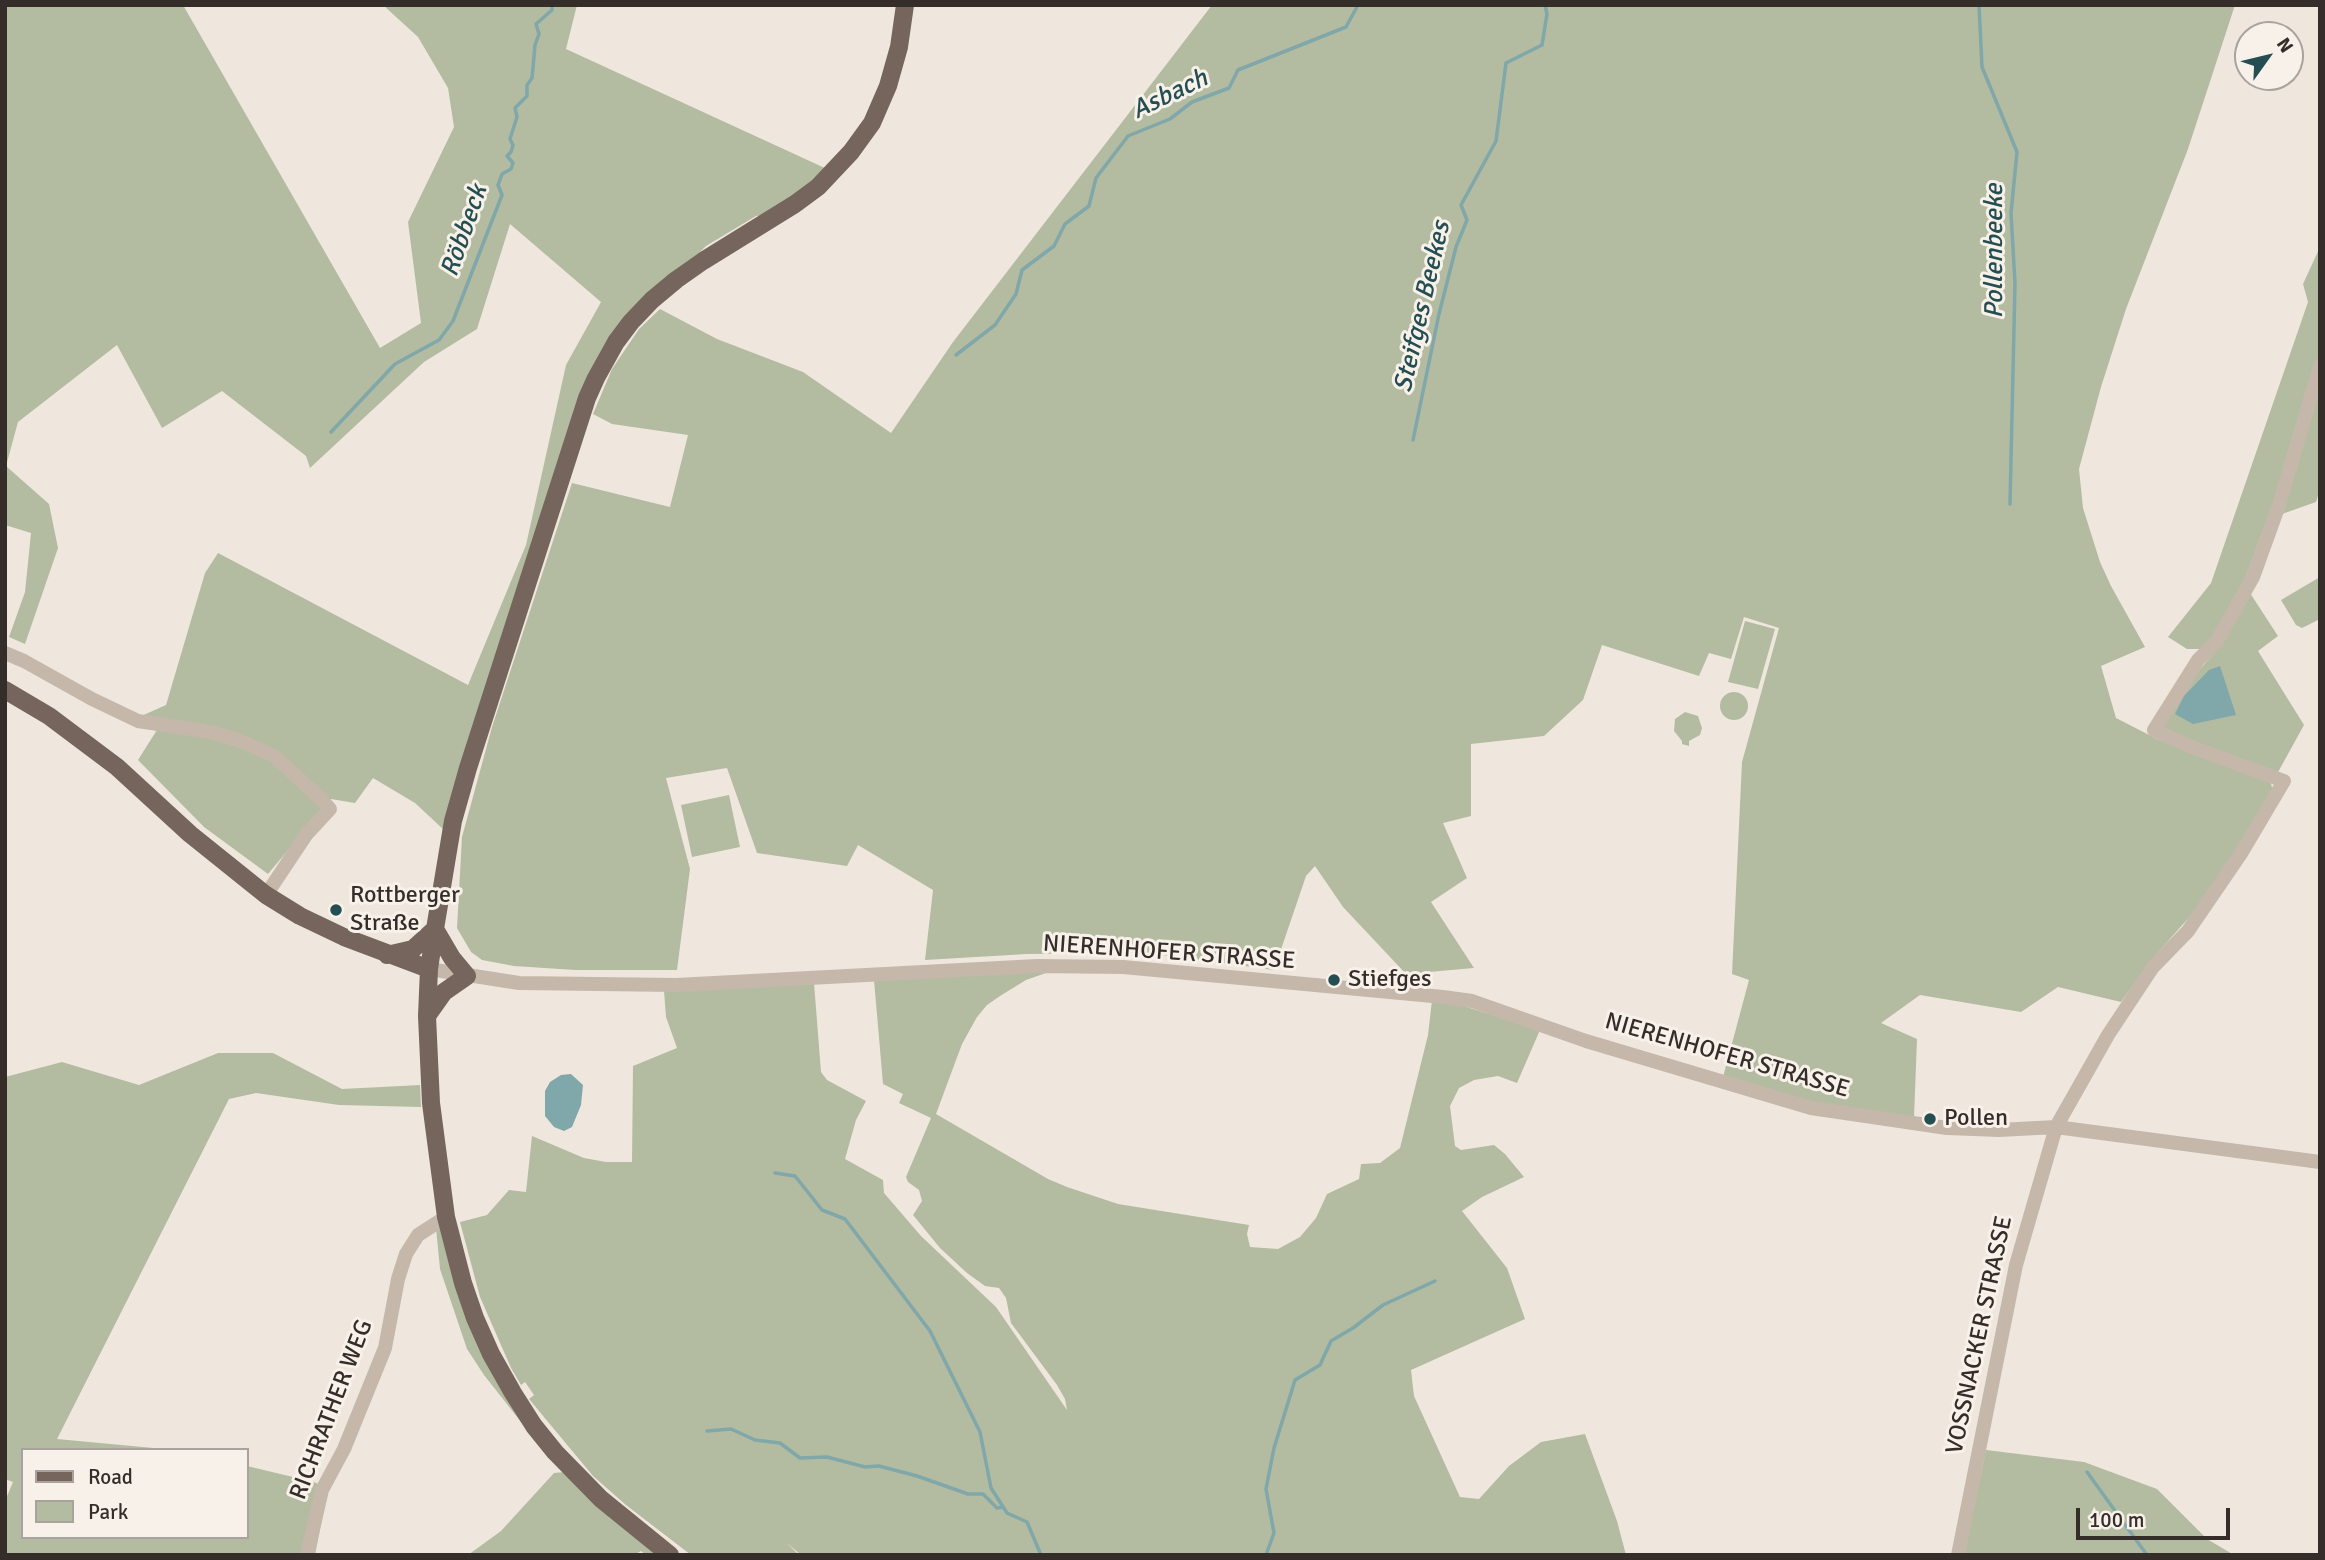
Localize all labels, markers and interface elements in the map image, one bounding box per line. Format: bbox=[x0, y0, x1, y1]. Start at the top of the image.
north arrow bbox=[2234, 21, 2304, 91]
text: N bbox=[2271, 33, 2298, 58]
water label: Asbach bbox=[1127, 63, 1213, 127]
water label: Röbbeck bbox=[435, 181, 495, 281]
water label: Pollenbeeke bbox=[1979, 184, 2011, 318]
water label: Steifges Beekes bbox=[1388, 219, 1458, 395]
place label: Rottberger Straße bbox=[350, 882, 460, 938]
marker: Rottberger Straße bbox=[328, 902, 344, 918]
street label: NIERENHOFER STRASSE bbox=[1042, 930, 1296, 976]
place label: Stiefges bbox=[1348, 966, 1432, 994]
marker: Stiefges bbox=[1326, 972, 1342, 988]
street label: NIERENHOFER STRASSE bbox=[1602, 1007, 1852, 1105]
place label: Pollen bbox=[1944, 1105, 2008, 1133]
marker: Pollen bbox=[1922, 1111, 1938, 1127]
street label: VOSSNACKER STRASSE bbox=[1941, 1213, 2019, 1457]
street label: RICHRATHER WEG bbox=[284, 1316, 380, 1504]
legend bbox=[21, 1448, 248, 1539]
text: Road bbox=[88, 1464, 133, 1490]
scale bar bbox=[2080, 1494, 2234, 1538]
text: Park bbox=[88, 1499, 128, 1525]
text: 100 m bbox=[2089, 1507, 2144, 1533]

